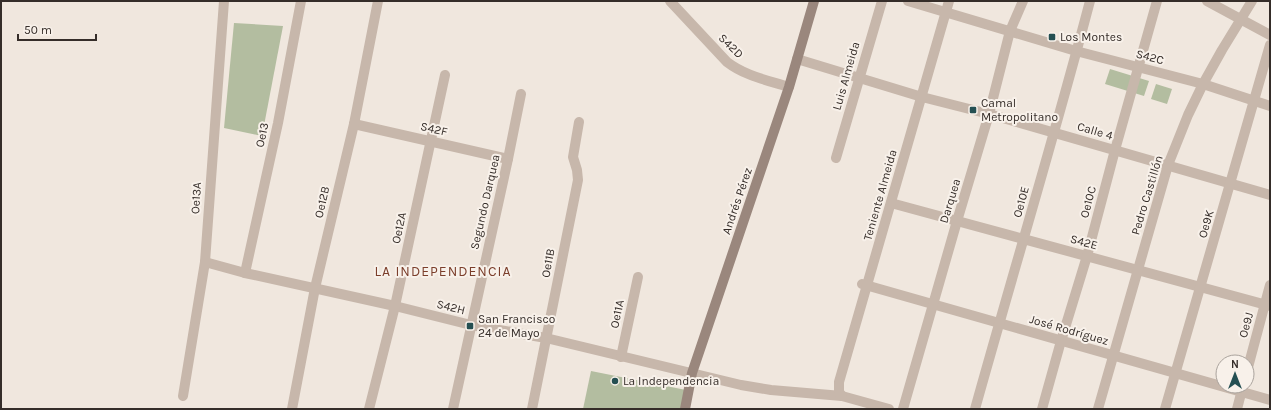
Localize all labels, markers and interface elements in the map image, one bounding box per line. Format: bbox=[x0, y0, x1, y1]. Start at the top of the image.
scale bar bbox=[18, 16, 96, 42]
text: 50 m bbox=[24, 23, 52, 37]
place label: Los Montes bbox=[1060, 30, 1122, 44]
street label: S42D bbox=[716, 31, 746, 61]
marker: Los Montes bbox=[1047, 32, 1057, 42]
street label: Luis Almeida bbox=[830, 40, 862, 112]
street label: S42C bbox=[1135, 47, 1165, 67]
place label: Camal Metropolitano bbox=[981, 96, 1058, 124]
marker: Camal Metropolitano bbox=[968, 105, 978, 115]
street label: S42F bbox=[419, 119, 449, 139]
street label: Calle 4 bbox=[1076, 119, 1115, 143]
street label: Oe13 bbox=[253, 121, 271, 149]
street label: Teniente Almeida bbox=[860, 148, 900, 242]
street label: Segundo Darquea bbox=[467, 153, 503, 251]
street label: Pedro Castillón bbox=[1128, 153, 1166, 237]
street label: Andrés Pérez bbox=[719, 165, 755, 236]
street label: Darquea bbox=[937, 177, 963, 225]
street label: Oe13A bbox=[188, 182, 204, 214]
street label: Oe12B bbox=[312, 185, 332, 219]
street label: Oe10E bbox=[1010, 185, 1032, 219]
street label: Oe10C bbox=[1077, 185, 1099, 219]
street label: Oe9K bbox=[1195, 208, 1217, 239]
street label: Oe12A bbox=[389, 211, 409, 245]
street label: S42E bbox=[1069, 232, 1099, 252]
street label: Oe11B bbox=[538, 247, 558, 279]
district label: LA INDEPENDENCIA bbox=[375, 263, 511, 280]
street label: S42H bbox=[435, 297, 467, 317]
street label: Oe11A bbox=[607, 298, 627, 330]
street label: Oe9J bbox=[1236, 311, 1256, 339]
place label: San Francisco 24 de Mayo bbox=[478, 312, 555, 340]
street label: José Rodríguez bbox=[1028, 312, 1110, 348]
marker: San Francisco 24 de Mayo bbox=[465, 321, 475, 331]
north arrow bbox=[1215, 354, 1255, 394]
text: N bbox=[1231, 358, 1239, 371]
place label: La Independencia bbox=[623, 374, 719, 388]
marker: La Independencia bbox=[610, 376, 620, 386]

